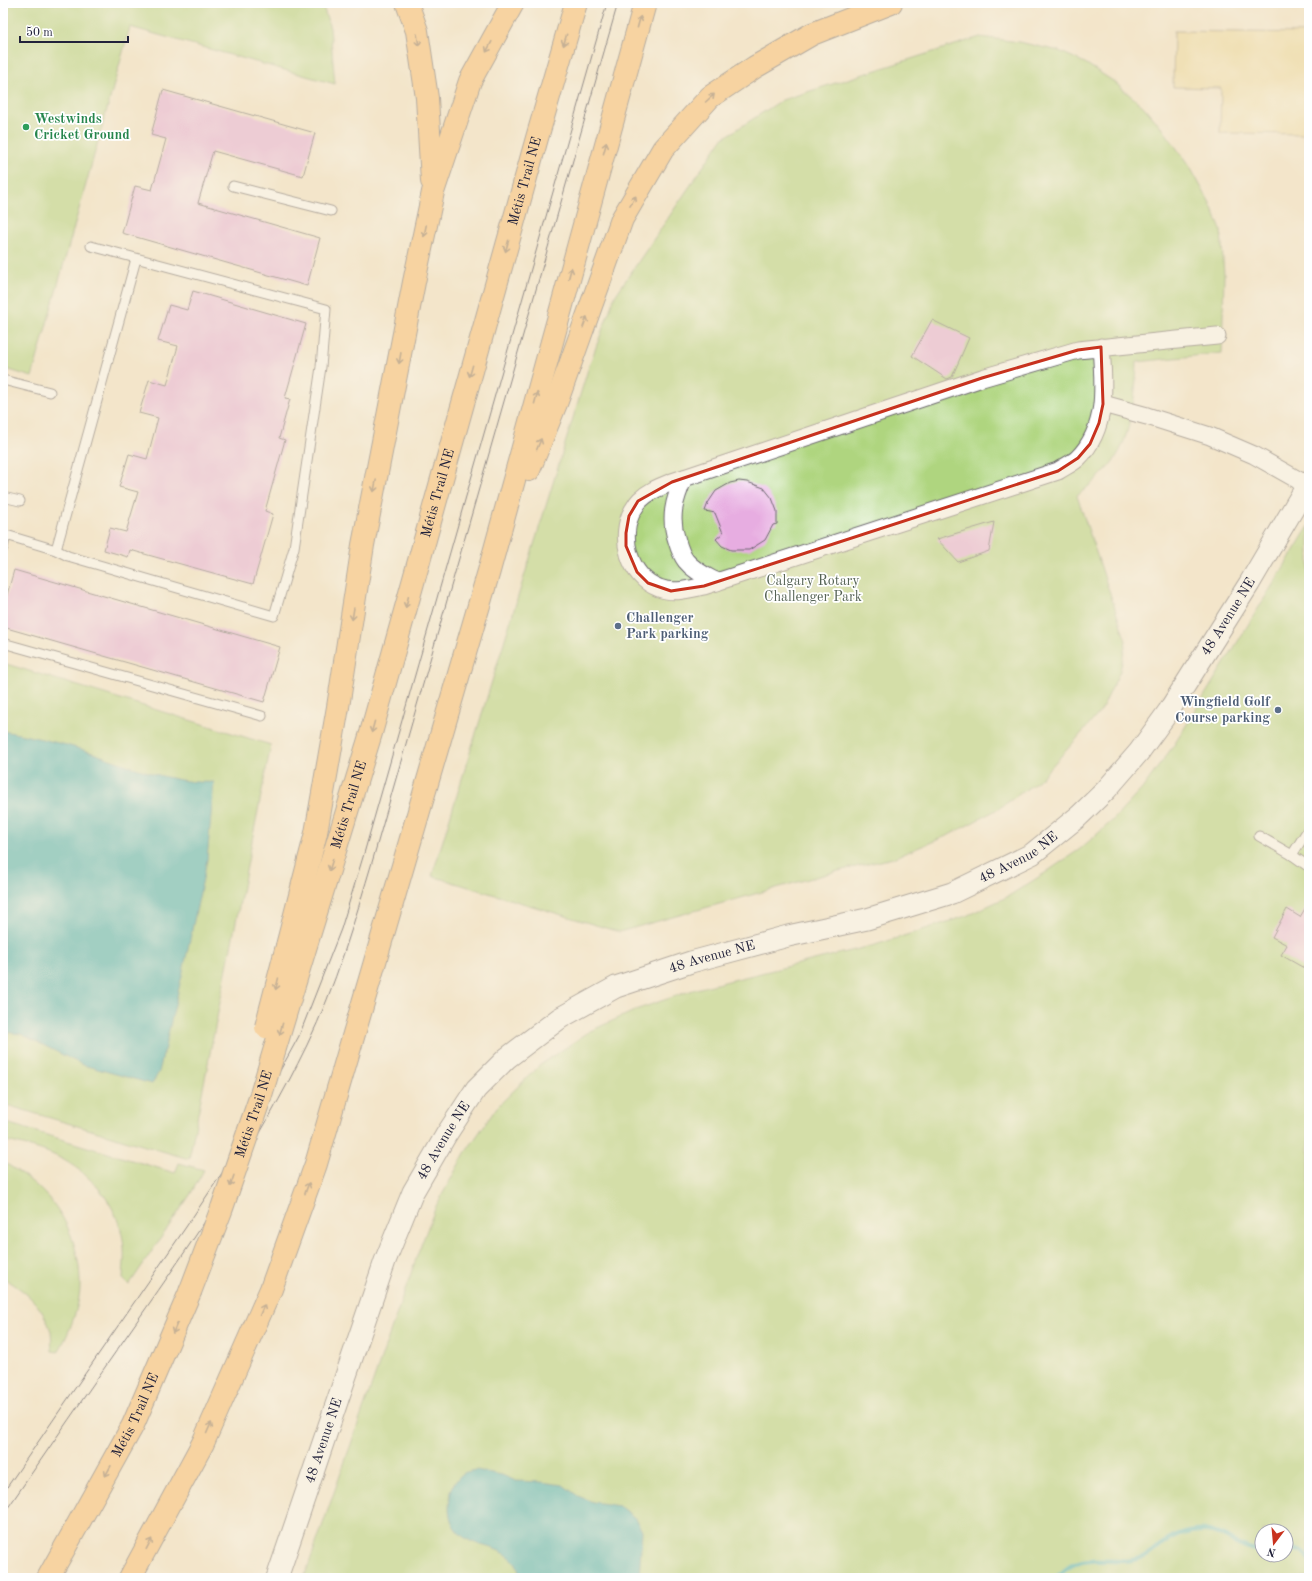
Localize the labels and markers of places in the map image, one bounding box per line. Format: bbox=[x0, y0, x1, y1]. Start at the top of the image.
place label: Westwinds Cricket Ground bbox=[34, 112, 130, 142]
marker: Westwinds Cricket Ground bbox=[21, 122, 31, 132]
place label: Challenger Park parking bbox=[626, 611, 709, 641]
marker: Challenger Park parking bbox=[613, 621, 623, 631]
place label: Wingfield Golf Course parking bbox=[1175, 695, 1271, 725]
marker: Wingfield Golf Course parking bbox=[1273, 705, 1283, 715]

